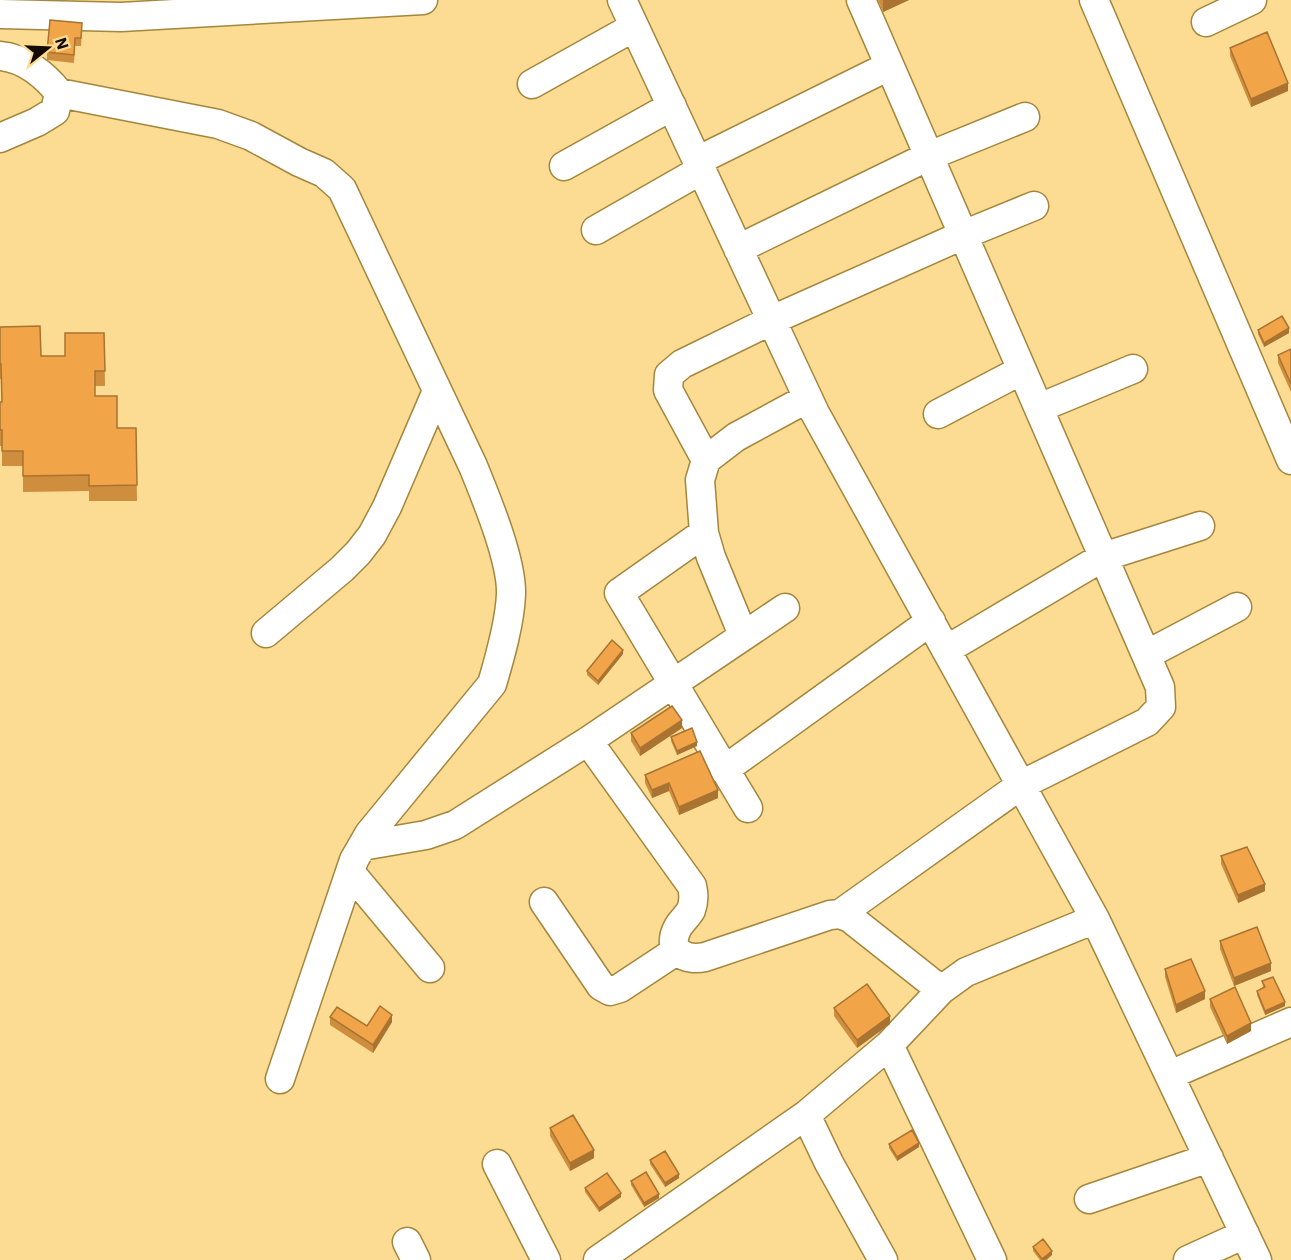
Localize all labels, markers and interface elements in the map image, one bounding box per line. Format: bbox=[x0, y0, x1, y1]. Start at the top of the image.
north arrow bbox=[18, 18, 78, 78]
text: N bbox=[51, 35, 74, 52]

